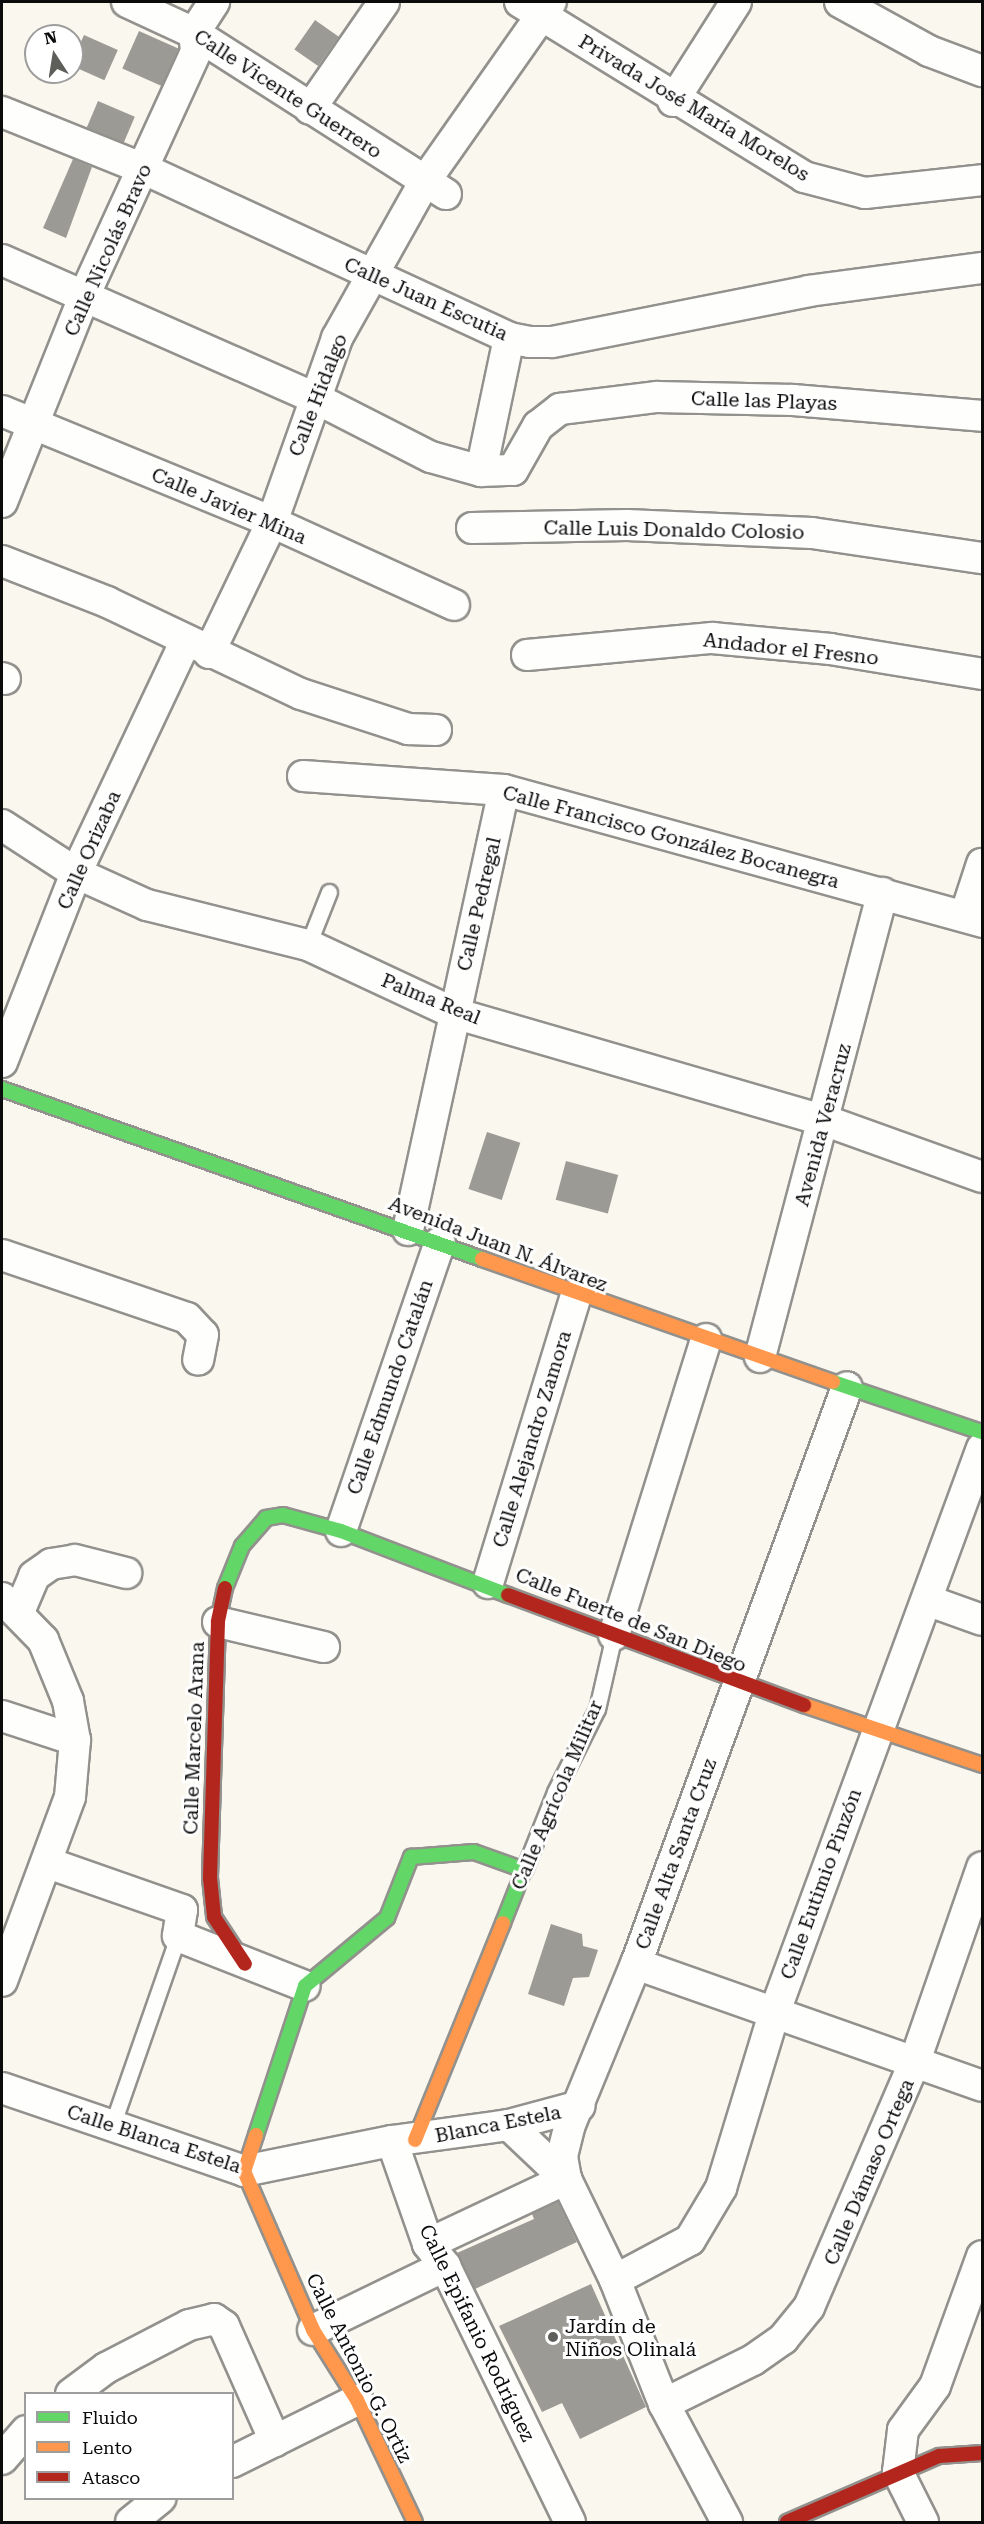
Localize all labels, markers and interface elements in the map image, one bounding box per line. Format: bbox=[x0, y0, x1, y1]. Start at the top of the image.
north arrow bbox=[24, 24, 84, 84]
street label: Calle Vicente Guerrero bbox=[189, 24, 387, 164]
text: N bbox=[43, 27, 59, 48]
street label: Privada José María Morelos bbox=[574, 30, 814, 186]
street label: Calle Nicolás Bravo bbox=[59, 160, 157, 340]
street label: Calle Juan Escutia bbox=[340, 252, 512, 346]
street label: Calle Hidalgo bbox=[284, 330, 352, 460]
street label: Calle las Playas bbox=[691, 386, 837, 416]
street label: Calle Javier Mina bbox=[148, 462, 310, 550]
street label: Calle Luis Donaldo Colosio bbox=[543, 516, 805, 544]
street label: Andador el Fresno bbox=[702, 628, 880, 670]
street label: Calle Francisco González Bocanegra bbox=[500, 780, 842, 894]
street label: Calle Orizaba bbox=[52, 787, 126, 913]
street label: Calle Pedregal bbox=[452, 835, 506, 973]
street label: Palma Real bbox=[378, 968, 484, 1030]
street label: Avenida Veracruz bbox=[790, 1041, 856, 1209]
street label: Avenida Juan N. Álvarez bbox=[385, 1191, 611, 1297]
street label: Calle Edmundo Catalán bbox=[342, 1276, 438, 1498]
street label: Calle Alejandro Zamora bbox=[488, 1328, 576, 1550]
street label: Calle Fuerte de San Diego bbox=[512, 1563, 750, 1677]
street label: Calle Marcelo Arana bbox=[179, 1641, 209, 1835]
street label: Calle Agrícola Militar bbox=[506, 1697, 608, 1893]
street label: Calle Alta Santa Cruz bbox=[630, 1755, 722, 1953]
street label: Calle Eutimio Pinzón bbox=[775, 1785, 867, 1983]
street label: Calle Dámaso Ortega bbox=[819, 2075, 919, 2269]
street label: Calle Blanca Estela bbox=[64, 2100, 244, 2178]
street label: Blanca Estela bbox=[433, 2100, 563, 2148]
street label: Calle Epifanio Rodríguez bbox=[414, 2221, 540, 2445]
street label: Calle Antonio G. Ortiz bbox=[301, 2269, 417, 2467]
place label: Jardín de Niños Olinalá bbox=[565, 2314, 696, 2361]
marker: Jardín de Niños Olinalá bbox=[546, 2330, 560, 2344]
legend bbox=[24, 2392, 234, 2500]
text: Fluido bbox=[82, 2407, 138, 2428]
text: Lento bbox=[82, 2437, 132, 2458]
text: Atasco bbox=[82, 2467, 140, 2488]

